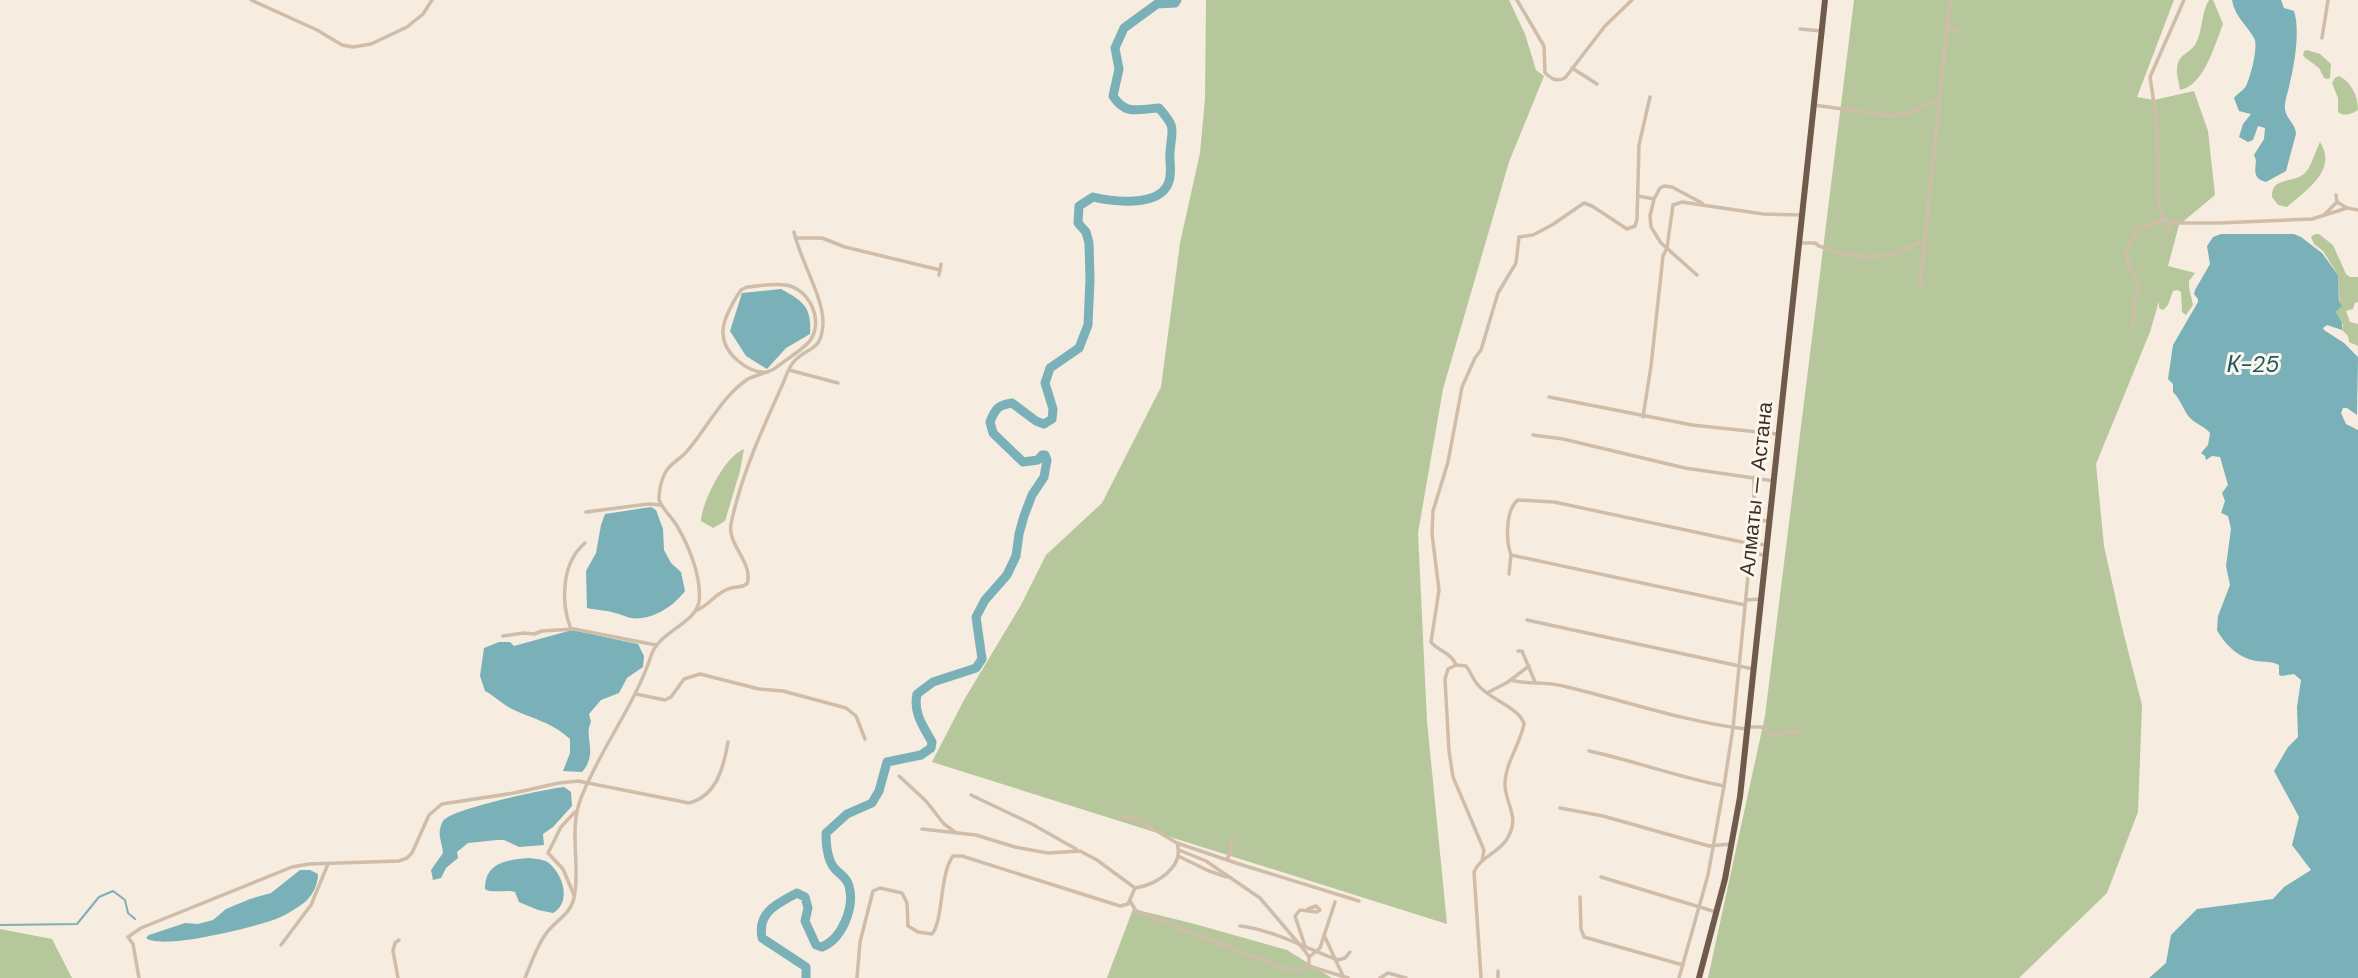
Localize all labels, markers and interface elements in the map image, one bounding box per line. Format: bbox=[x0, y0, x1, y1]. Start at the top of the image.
water label: К-25 bbox=[2227, 349, 2279, 379]
street label: Алматы — Астана bbox=[1733, 400, 1779, 577]

